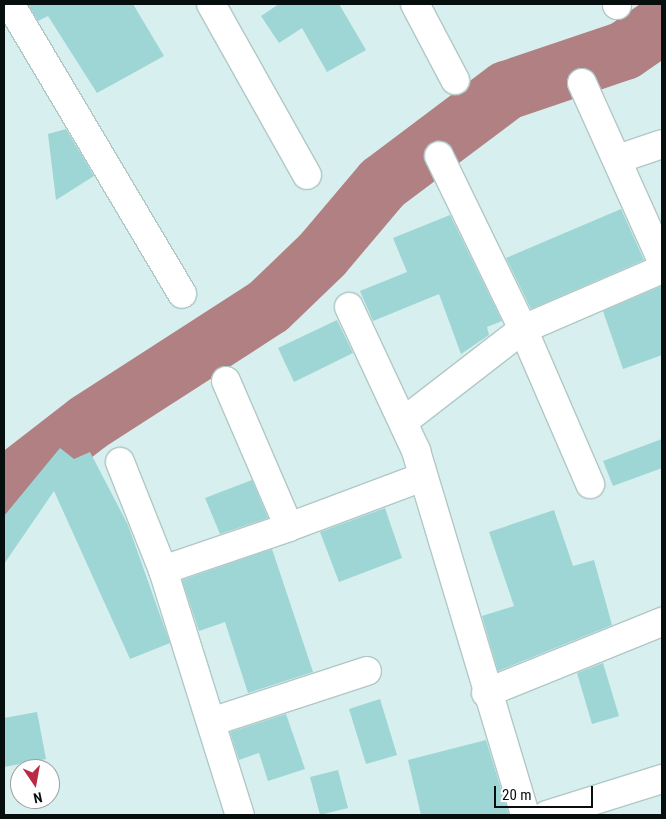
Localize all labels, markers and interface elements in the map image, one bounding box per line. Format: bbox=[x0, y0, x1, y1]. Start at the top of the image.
north arrow bbox=[10, 759, 60, 809]
scale bar bbox=[496, 776, 595, 808]
text: 20 m bbox=[502, 786, 532, 804]
text: N bbox=[32, 789, 44, 806]

